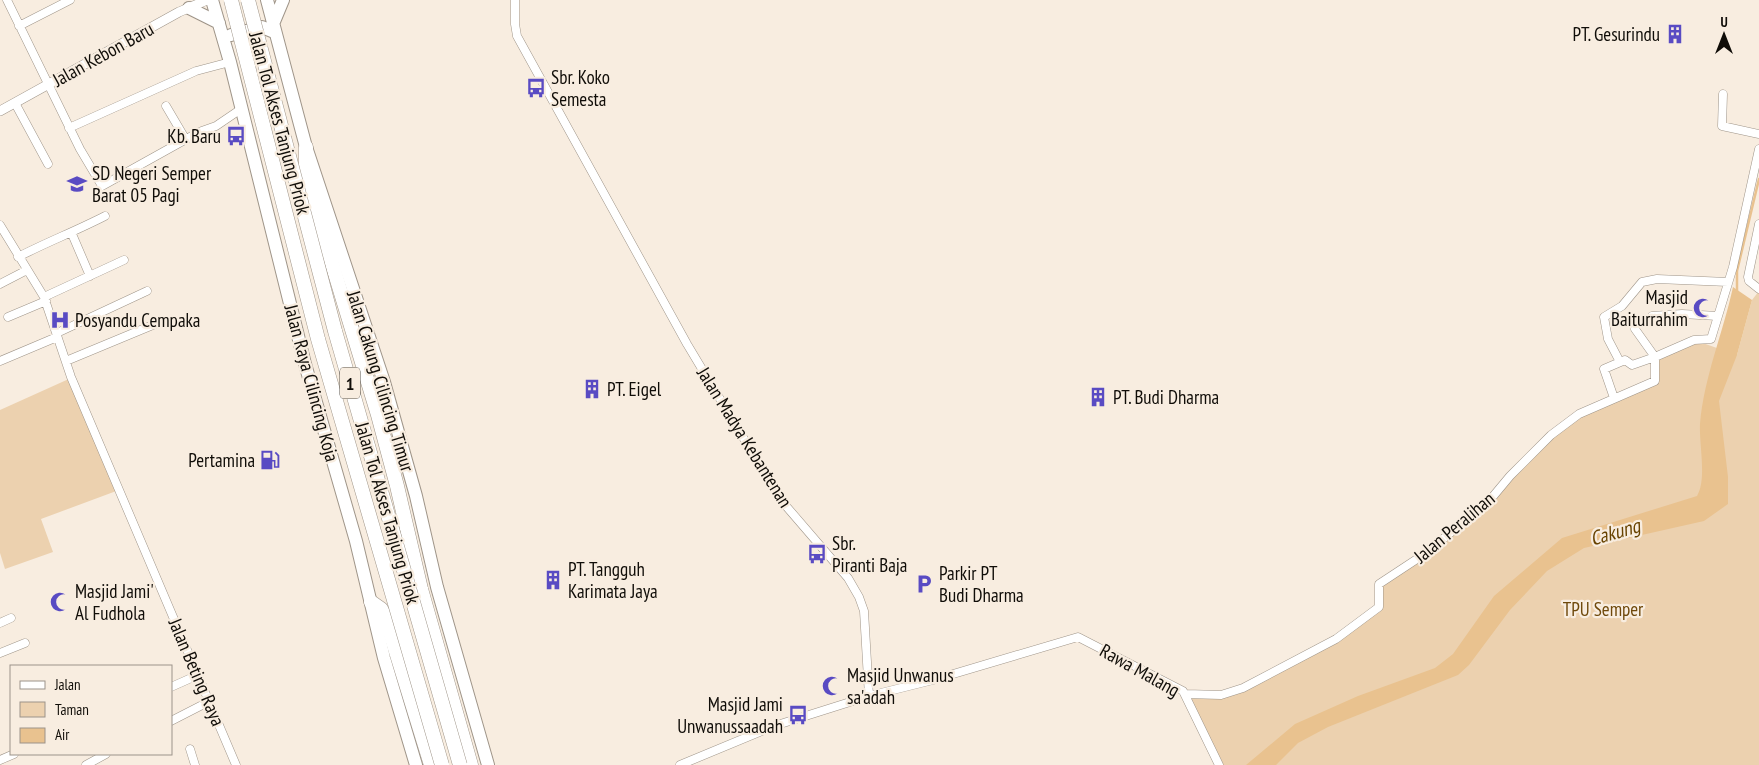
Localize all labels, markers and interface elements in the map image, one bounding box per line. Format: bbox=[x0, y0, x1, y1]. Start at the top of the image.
north arrow bbox=[1699, 10, 1749, 60]
text: U bbox=[1720, 13, 1728, 31]
street label: Jalan Kebon Baru bbox=[47, 16, 158, 92]
place label: PT. Gesurindu bbox=[1573, 22, 1660, 46]
building icon: PT. Gesurindu bbox=[1664, 23, 1686, 45]
street label: Jalan Tol Akses Tanjung Priok bbox=[244, 28, 316, 218]
place label: Sbr. Koko Semesta bbox=[551, 65, 610, 111]
bus stop icon: Sbr. Koko Semesta bbox=[525, 77, 547, 99]
place label: Kb. Baru bbox=[167, 124, 221, 148]
bus stop icon: Kb. Baru bbox=[225, 125, 247, 147]
place label: SD Negeri Semper Barat 05 Pagi bbox=[92, 161, 212, 207]
school or university icon: SD Negeri Semper Barat 05 Pagi bbox=[66, 173, 88, 195]
place label: Masjid Baiturrahim bbox=[1611, 285, 1688, 331]
street label: Jalan Cakung Cilincing Timur bbox=[342, 287, 420, 475]
mosque icon: Masjid Baiturrahim bbox=[1692, 297, 1714, 319]
street label: Jalan Raya Cilincing Koja bbox=[279, 301, 345, 464]
place label: Posyandu Cempaka bbox=[75, 308, 200, 332]
hospital icon: Posyandu Cempaka bbox=[49, 309, 71, 331]
street label: Jalan Madya Kebantenan bbox=[692, 361, 798, 512]
road number: 1 bbox=[340, 368, 360, 398]
place label: PT. Eigel bbox=[607, 377, 662, 401]
building icon: PT. Eigel bbox=[581, 378, 603, 400]
place label: PT. Budi Dharma bbox=[1113, 385, 1219, 409]
building icon: PT. Budi Dharma bbox=[1087, 386, 1109, 408]
street label: Jalan Tol Akses Tanjung Priok bbox=[350, 418, 426, 607]
place label: Pertamina bbox=[188, 448, 255, 472]
fuel station icon: Pertamina bbox=[259, 449, 281, 471]
street label: Jalan Peralihan bbox=[1408, 486, 1499, 568]
water label: Cakung bbox=[1587, 512, 1644, 551]
place label: Sbr. Piranti Baja bbox=[832, 531, 907, 577]
bus stop icon: Sbr. Piranti Baja bbox=[806, 543, 828, 565]
place label: PT. Tangguh Karimata Jaya bbox=[568, 557, 658, 603]
place label: Parkir PT Budi Dharma bbox=[939, 561, 1024, 607]
building icon: PT. Tangguh Karimata Jaya bbox=[542, 569, 564, 591]
parking icon: Parkir PT Budi Dharma bbox=[913, 573, 935, 595]
place label: Masjid Jami' Al Fudhola bbox=[75, 579, 154, 625]
mosque icon: Masjid Jami' Al Fudhola bbox=[49, 591, 71, 613]
park label: TPU Semper bbox=[1563, 597, 1644, 621]
street label: Jalan Beting Raya bbox=[163, 614, 230, 730]
street label: Rawa Malang bbox=[1096, 638, 1184, 702]
place label: Masjid Unwanus sa'adah bbox=[847, 663, 954, 709]
legend bbox=[10, 665, 172, 755]
text: Jalan bbox=[54, 675, 81, 694]
mosque icon: Masjid Unwanus sa'adah bbox=[821, 675, 843, 697]
place label: Masjid Jami Unwanussaadah bbox=[677, 692, 783, 738]
text: Taman bbox=[55, 700, 89, 719]
bus stop icon: Masjid Jami Unwanussaadah bbox=[787, 704, 809, 726]
text: Air bbox=[55, 725, 70, 744]

